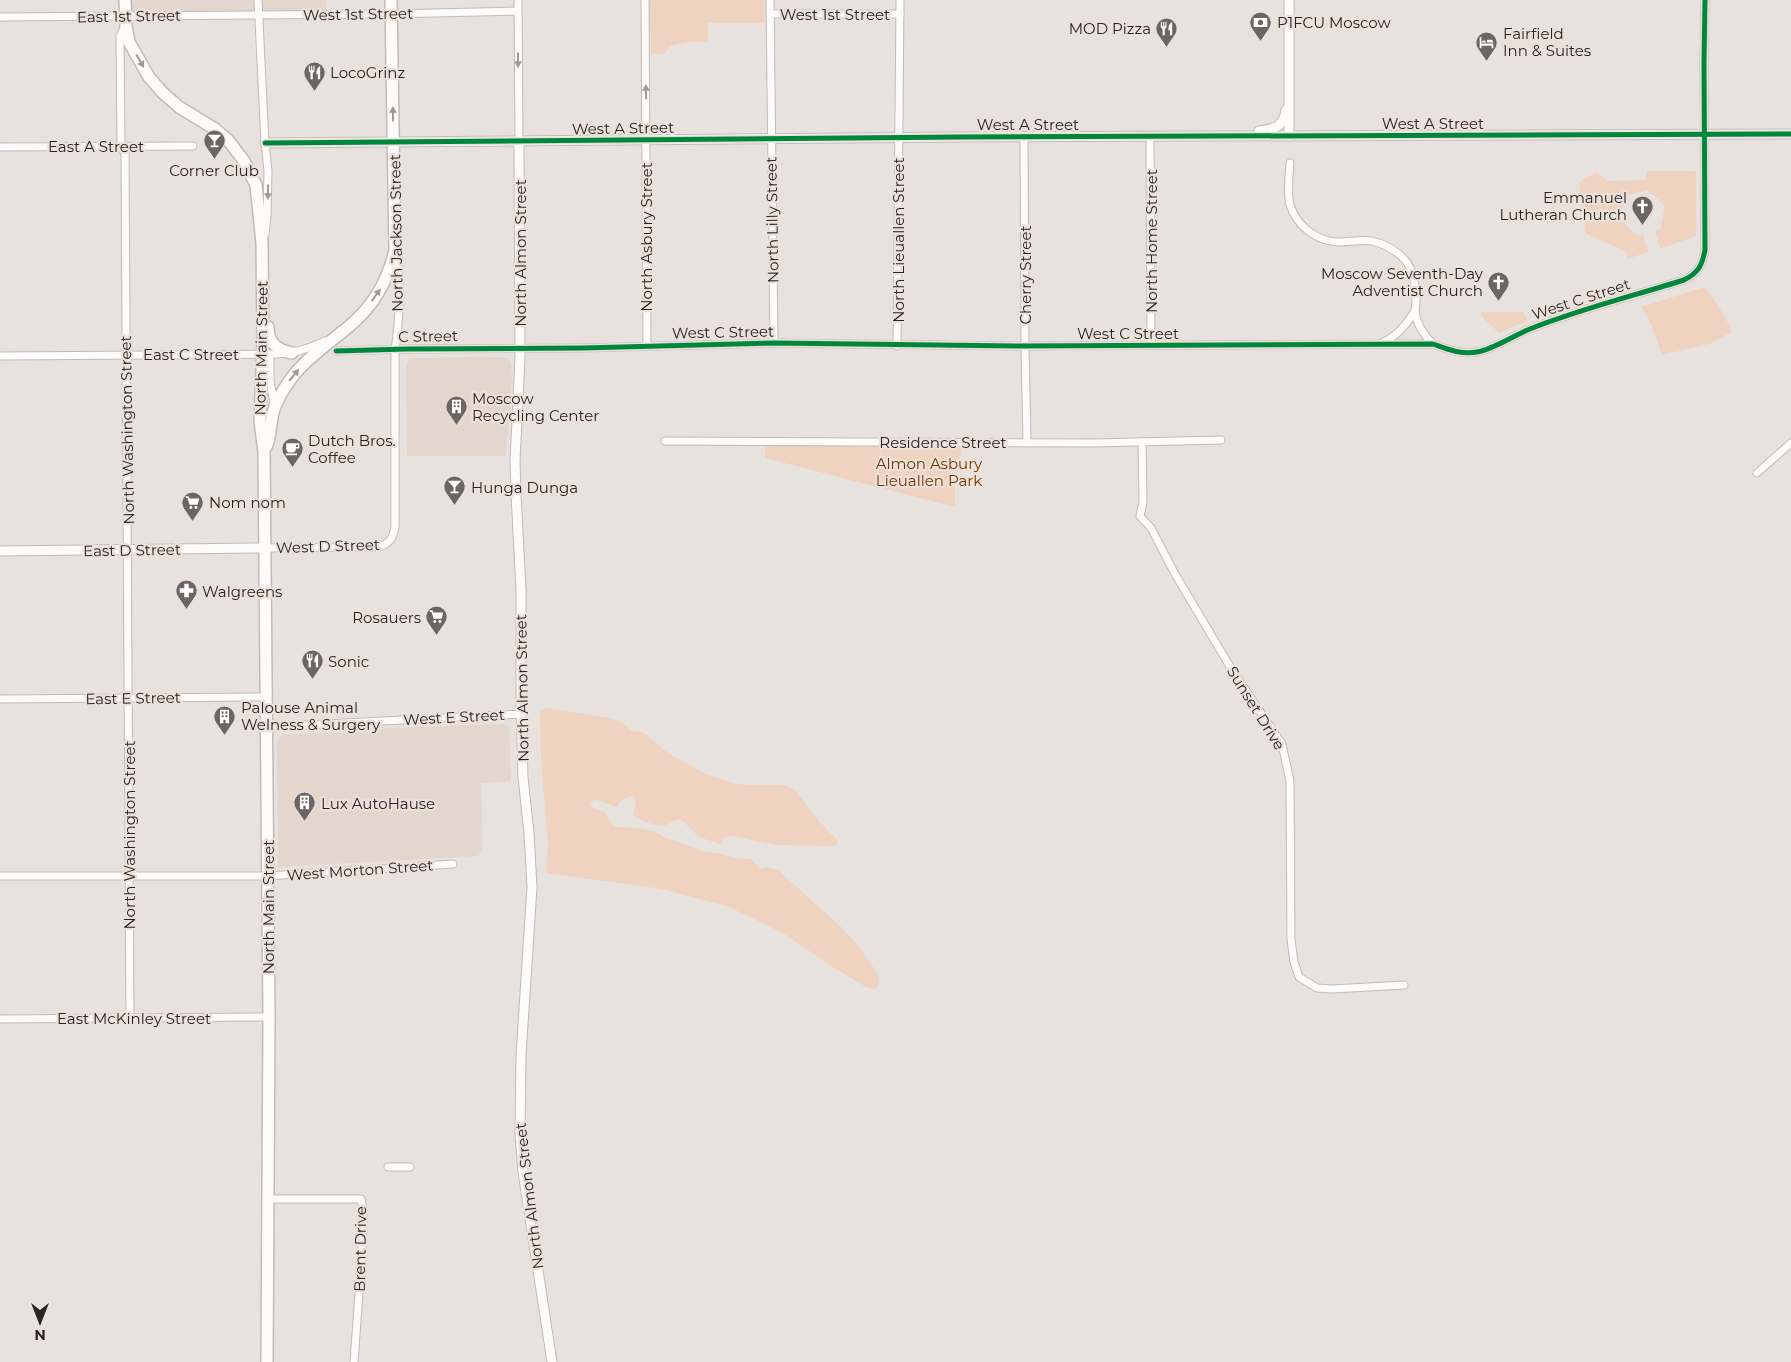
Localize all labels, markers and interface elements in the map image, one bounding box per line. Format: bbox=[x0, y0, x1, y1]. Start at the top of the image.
street label: West 1st Street bbox=[303, 4, 413, 24]
street label: West 1st Street bbox=[780, 5, 890, 24]
street label: East 1st Street bbox=[77, 6, 181, 26]
bank icon: P1FCU Moscow bbox=[1249, 10, 1273, 41]
place label: P1FCU Moscow bbox=[1277, 13, 1392, 32]
restaurant icon: MOD Pizza bbox=[1155, 16, 1179, 47]
place label: MOD Pizza bbox=[1069, 19, 1151, 38]
place label: Fairfield Inn & Suites bbox=[1503, 24, 1591, 60]
hotel icon: Fairfield Inn & Suites bbox=[1475, 30, 1499, 61]
one-way arrow bbox=[515, 52, 523, 68]
one-way arrow bbox=[136, 55, 145, 68]
restaurant icon: LocoGrinz bbox=[302, 60, 326, 91]
place label: LocoGrinz bbox=[330, 63, 406, 82]
one-way arrow bbox=[642, 84, 650, 100]
one-way arrow bbox=[389, 106, 397, 122]
street label: West A Street bbox=[1382, 114, 1484, 133]
street label: West A Street bbox=[977, 115, 1079, 134]
street label: West A Street bbox=[572, 118, 674, 138]
bar icon: Corner Club bbox=[202, 129, 226, 160]
street label: East A Street bbox=[48, 137, 144, 156]
street label: North Jackson Street bbox=[385, 154, 407, 312]
street label: North Lilly Street bbox=[761, 157, 783, 283]
street label: North Lieuallen Street bbox=[889, 157, 908, 323]
place label: Corner Club bbox=[169, 161, 259, 180]
street label: North Asbury Street bbox=[637, 162, 656, 312]
street label: North Home Street bbox=[1142, 169, 1161, 313]
street label: North Almon Street bbox=[511, 179, 530, 327]
one-way arrow bbox=[264, 184, 272, 200]
place label: Emmanuel Lutheran Church bbox=[1499, 188, 1627, 224]
church icon: Emmanuel Lutheran Church bbox=[1631, 194, 1655, 225]
street label: Cherry Street bbox=[1016, 225, 1035, 325]
place label: Moscow Seventh-Day Adventist Church bbox=[1321, 264, 1484, 300]
church icon: Moscow Seventh-Day Adventist Church bbox=[1487, 270, 1511, 301]
street label: West C Street bbox=[1529, 274, 1633, 324]
street label: North Main Street bbox=[250, 281, 272, 415]
one-way arrow bbox=[371, 288, 381, 302]
street label: West C Street bbox=[672, 322, 774, 342]
street label: West C Street bbox=[1077, 324, 1179, 343]
street label: C Street bbox=[398, 326, 458, 346]
street label: North Washington Street bbox=[116, 335, 138, 525]
street label: East C Street bbox=[143, 345, 239, 364]
one-way arrow bbox=[289, 369, 300, 382]
place label: Moscow Recycling Center bbox=[472, 389, 599, 425]
building icon: Moscow Recycling Center bbox=[444, 395, 468, 426]
place label: Dutch Bros. Coffee bbox=[308, 431, 396, 467]
street label: Residence Street bbox=[879, 433, 1007, 452]
cafe icon: Dutch Bros. Coffee bbox=[280, 437, 304, 468]
park label: Almon Asbury Lieuallen Park bbox=[876, 454, 983, 490]
bar icon: Hunga Dunga bbox=[443, 475, 467, 506]
place label: Hunga Dunga bbox=[471, 478, 578, 497]
supermarket icon: Nom nom bbox=[181, 490, 205, 521]
place label: Nom nom bbox=[209, 493, 286, 512]
street label: West D Street bbox=[276, 535, 380, 557]
street label: East D Street bbox=[83, 540, 181, 560]
pharmacy icon: Walgreens bbox=[174, 579, 198, 610]
place label: Walgreens bbox=[202, 582, 282, 601]
supermarket icon: Rosauers bbox=[425, 605, 449, 636]
place label: Rosauers bbox=[352, 608, 421, 627]
street label: North Almon Street bbox=[511, 614, 533, 762]
restaurant icon: Sonic bbox=[300, 649, 324, 680]
place label: Sonic bbox=[328, 652, 369, 671]
street label: Sunset Drive bbox=[1223, 663, 1289, 753]
street label: East E Street bbox=[85, 688, 181, 708]
place label: Palouse Animal Welness & Surgery bbox=[241, 698, 381, 734]
building icon: Palouse Animal Welness & Surgery bbox=[213, 704, 237, 735]
street label: West E Street bbox=[403, 705, 505, 729]
street label: North Washington Street bbox=[120, 740, 139, 930]
building icon: Lux AutoHause bbox=[293, 791, 317, 822]
place label: Lux AutoHause bbox=[321, 794, 435, 813]
street label: North Main Street bbox=[259, 840, 278, 974]
street label: West Morton Street bbox=[286, 855, 434, 885]
street label: East McKinley Street bbox=[57, 1009, 211, 1028]
street label: North Almon Street bbox=[511, 1122, 547, 1270]
street label: Brent Drive bbox=[350, 1206, 370, 1292]
north arrow bbox=[15, 1297, 65, 1347]
text: N bbox=[34, 1326, 46, 1344]

